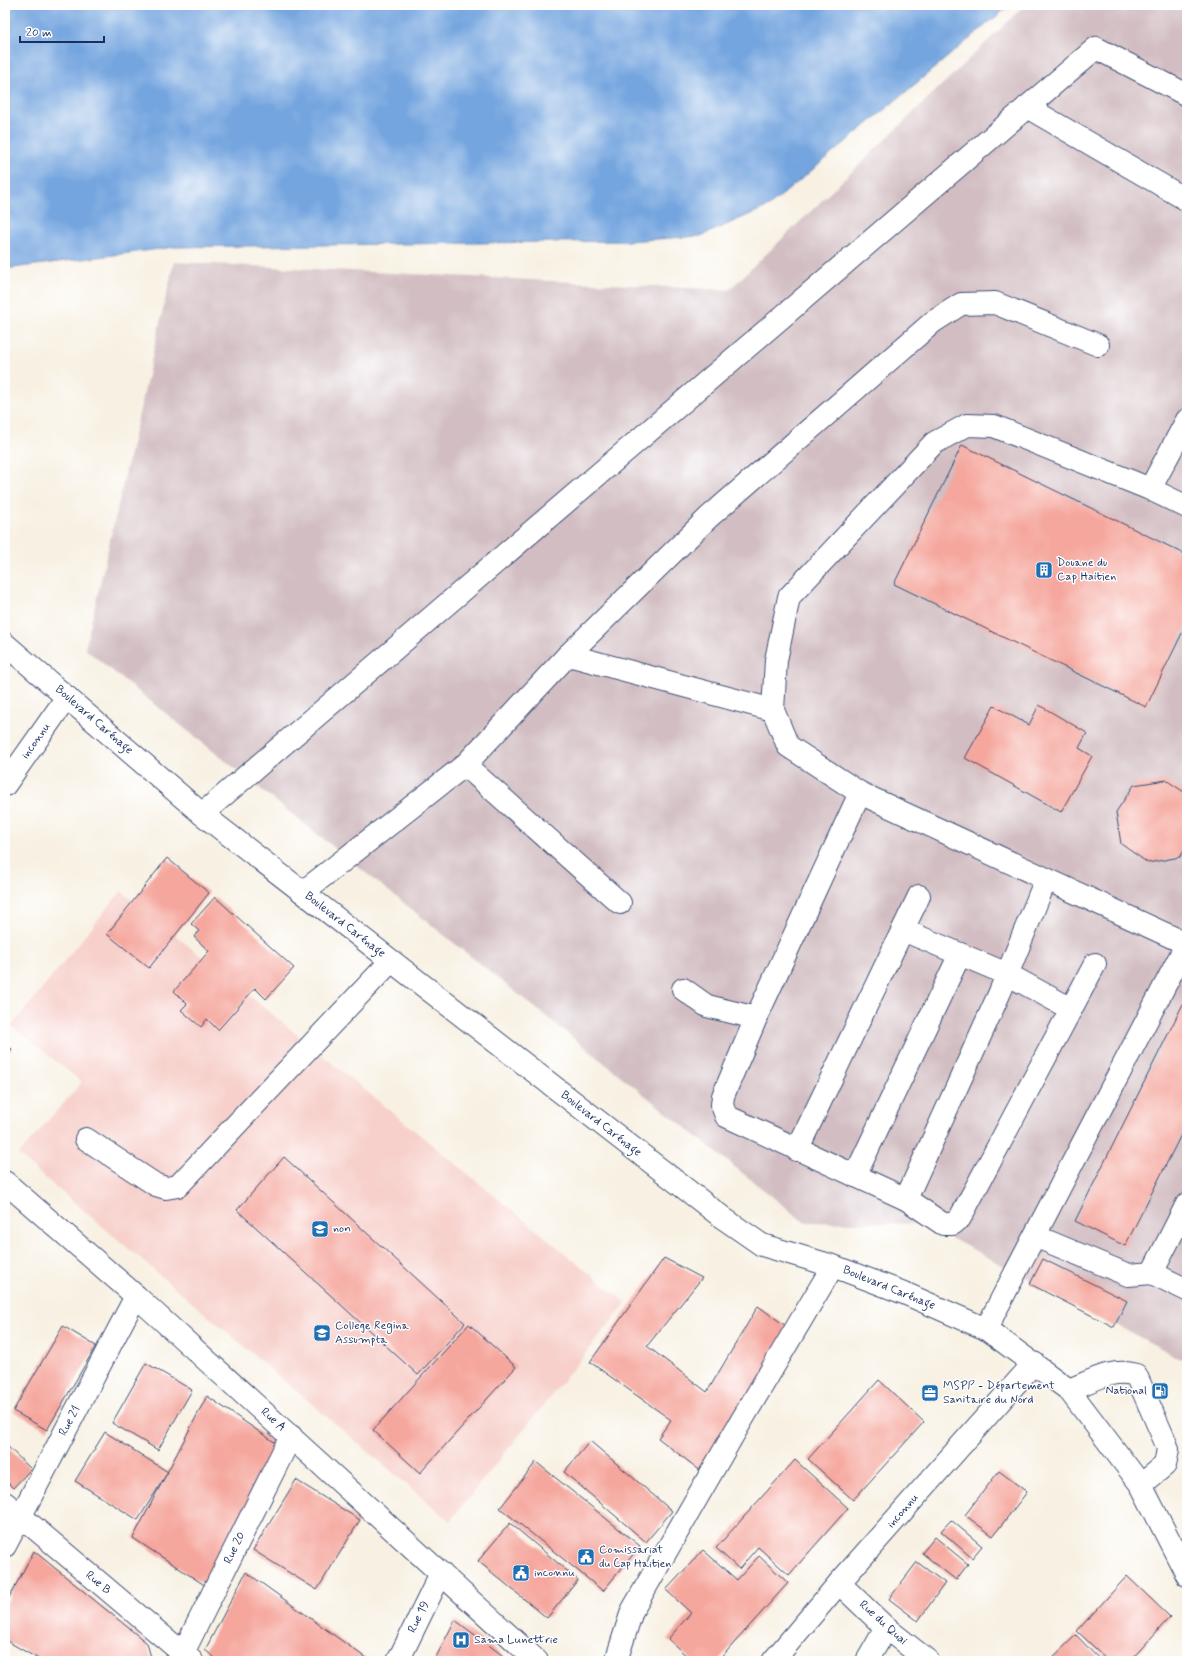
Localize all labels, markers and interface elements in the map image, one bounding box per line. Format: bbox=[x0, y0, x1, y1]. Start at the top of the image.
scale bar bbox=[20, 18, 104, 44]
text: 20 m bbox=[26, 25, 52, 41]
place label: Douane du Cap Haitien bbox=[1057, 555, 1116, 585]
building icon: Douane du Cap Haitien bbox=[1034, 560, 1054, 580]
street label: Boulevard Carénage bbox=[51, 682, 136, 759]
street label: inconnu bbox=[18, 719, 54, 762]
street label: Boulevard Carénage bbox=[301, 888, 389, 962]
street label: Boulevard Carénage bbox=[557, 1087, 645, 1161]
school or university icon: non bbox=[310, 1219, 330, 1239]
place label: non bbox=[333, 1221, 351, 1237]
street label: Boulevard Carénage bbox=[840, 1262, 938, 1315]
place label: College Regina Assumpta bbox=[335, 1318, 410, 1348]
school or university icon: College Regina Assumpta bbox=[312, 1323, 332, 1343]
place label: MSPP - Département Sanitaire du Nord bbox=[943, 1378, 1055, 1408]
fuel station icon: National bbox=[1150, 1381, 1170, 1401]
office icon: MSPP - Département Sanitaire du Nord bbox=[920, 1383, 940, 1403]
place label: National bbox=[1106, 1383, 1147, 1399]
street label: Rue 21 bbox=[55, 1403, 85, 1439]
street label: Rue A bbox=[257, 1404, 289, 1436]
street label: inconnu bbox=[884, 1490, 923, 1532]
street label: Rue 20 bbox=[220, 1529, 250, 1567]
place label: Comissariat du Cap Haitien bbox=[599, 1542, 671, 1572]
public building icon: Comissariat du Cap Haitien bbox=[576, 1547, 596, 1567]
public building icon: inconnu bbox=[511, 1563, 531, 1583]
place label: inconnu bbox=[534, 1565, 575, 1581]
street label: Rue B bbox=[82, 1568, 114, 1599]
street label: Rue du Quai bbox=[855, 1597, 911, 1649]
street label: Rue 19 bbox=[404, 1598, 434, 1636]
hospital icon: Sama Lunettrie bbox=[451, 1630, 471, 1650]
place label: Sama Lunettrie bbox=[474, 1632, 558, 1648]

